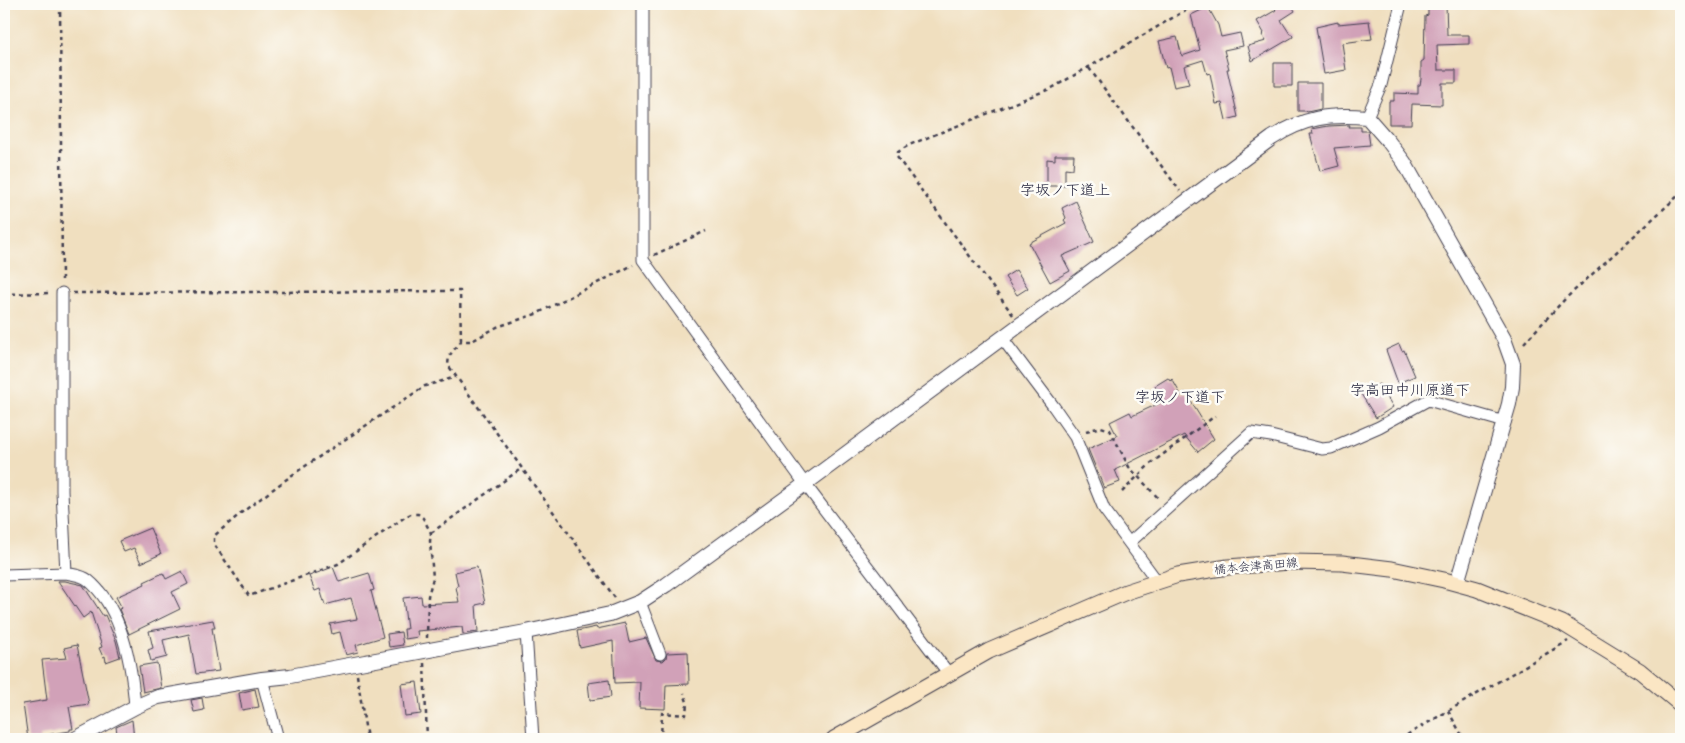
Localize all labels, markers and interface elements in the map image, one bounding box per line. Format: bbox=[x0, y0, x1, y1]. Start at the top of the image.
district label: 字坂ノ下道上 bbox=[1020, 179, 1110, 199]
district label: 字高田中川原道下 bbox=[1350, 379, 1470, 399]
district label: 字坂ノ下道下 bbox=[1135, 386, 1225, 406]
street label: 橋本会津高田線 bbox=[1213, 553, 1298, 577]

